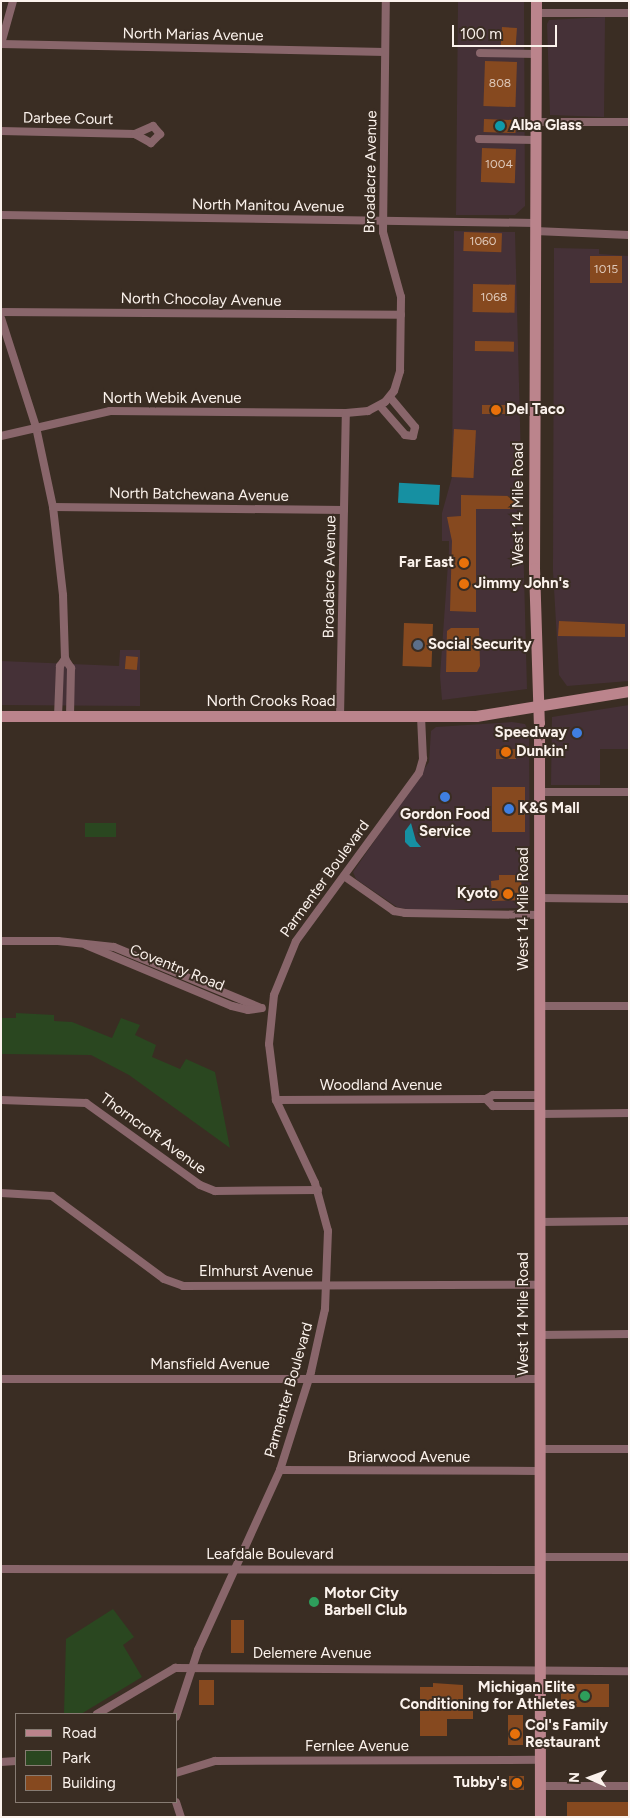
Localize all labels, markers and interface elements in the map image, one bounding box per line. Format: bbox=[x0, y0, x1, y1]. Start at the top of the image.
scale bar bbox=[455, 15, 560, 47]
street label: North Marias Avenue bbox=[122, 25, 264, 45]
text: 100 m bbox=[460, 25, 502, 43]
house number: 808 bbox=[489, 77, 511, 91]
street label: Darbee Court bbox=[23, 109, 113, 129]
street label: Broadacre Avenue bbox=[361, 110, 381, 234]
place label: Alba Glass bbox=[510, 117, 582, 135]
marker: Alba Glass bbox=[494, 120, 506, 132]
house number: 1004 bbox=[485, 158, 513, 172]
street label: North Manitou Avenue bbox=[192, 196, 344, 216]
house number: 1060 bbox=[469, 235, 497, 249]
house number: 1015 bbox=[594, 263, 618, 277]
street label: North Chocolay Avenue bbox=[120, 290, 282, 310]
house number: 1068 bbox=[481, 291, 507, 305]
street label: North Webik Avenue bbox=[102, 390, 242, 408]
place label: Del Taco bbox=[506, 401, 565, 419]
marker: Del Taco bbox=[490, 404, 502, 416]
street label: West 14 Mile Road bbox=[510, 442, 528, 566]
street label: North Batchewana Avenue bbox=[109, 484, 289, 506]
street label: Broadacre Avenue bbox=[320, 515, 340, 639]
place label: Far East bbox=[399, 554, 454, 572]
marker: Far East bbox=[458, 557, 470, 569]
place label: Jimmy John's bbox=[474, 575, 569, 593]
marker: Jimmy John's bbox=[458, 578, 470, 590]
place label: Social Security bbox=[428, 636, 532, 654]
marker: Social Security bbox=[412, 639, 424, 651]
street label: North Crooks Road bbox=[207, 693, 335, 711]
place label: Speedway bbox=[495, 724, 567, 742]
marker: Speedway bbox=[571, 727, 583, 739]
place label: Dunkin' bbox=[516, 743, 568, 761]
marker: Dunkin' bbox=[500, 746, 512, 758]
marker: Gordon Food Service bbox=[439, 791, 451, 803]
place label: K&S Mall bbox=[519, 800, 580, 818]
marker: K&S Mall bbox=[503, 803, 515, 815]
place label: Gordon Food Service bbox=[400, 805, 490, 840]
street label: Parmenter Boulevard bbox=[277, 817, 373, 941]
street label: West 14 Mile Road bbox=[515, 847, 533, 971]
place label: Kyoto bbox=[457, 885, 498, 903]
marker: Kyoto bbox=[502, 888, 514, 900]
street label: Coventry Road bbox=[127, 941, 227, 995]
street label: Woodland Avenue bbox=[320, 1077, 442, 1095]
street label: Thorncroft Avenue bbox=[97, 1090, 209, 1178]
street label: West 14 Mile Road bbox=[515, 1252, 533, 1376]
street label: Elmhurst Avenue bbox=[199, 1263, 313, 1281]
street label: Parmenter Boulevard bbox=[261, 1320, 317, 1460]
street label: Mansfield Avenue bbox=[150, 1356, 270, 1374]
street label: Briarwood Avenue bbox=[348, 1449, 470, 1467]
street label: Leafdale Boulevard bbox=[206, 1546, 334, 1564]
place label: Motor City Barbell Club bbox=[324, 1584, 407, 1619]
marker: Motor City Barbell Club bbox=[308, 1596, 320, 1608]
street label: Delemere Avenue bbox=[253, 1645, 371, 1663]
place label: Michigan Elite Conditioning for Athletes bbox=[400, 1678, 575, 1713]
marker: Michigan Elite Conditioning for Athletes bbox=[579, 1690, 591, 1702]
legend bbox=[15, 1713, 178, 1803]
place label: Col's Family Restaurant bbox=[525, 1716, 608, 1751]
text: Road bbox=[62, 1724, 97, 1742]
marker: Col's Family Restaurant bbox=[509, 1728, 521, 1740]
street label: Fernlee Avenue bbox=[305, 1738, 409, 1756]
text: Park bbox=[62, 1749, 91, 1767]
north arrow bbox=[565, 1753, 615, 1803]
text: N bbox=[566, 1772, 583, 1783]
text: Building bbox=[62, 1774, 116, 1792]
place label: Tubby's bbox=[453, 1774, 507, 1792]
marker: Tubby's bbox=[511, 1777, 523, 1789]

